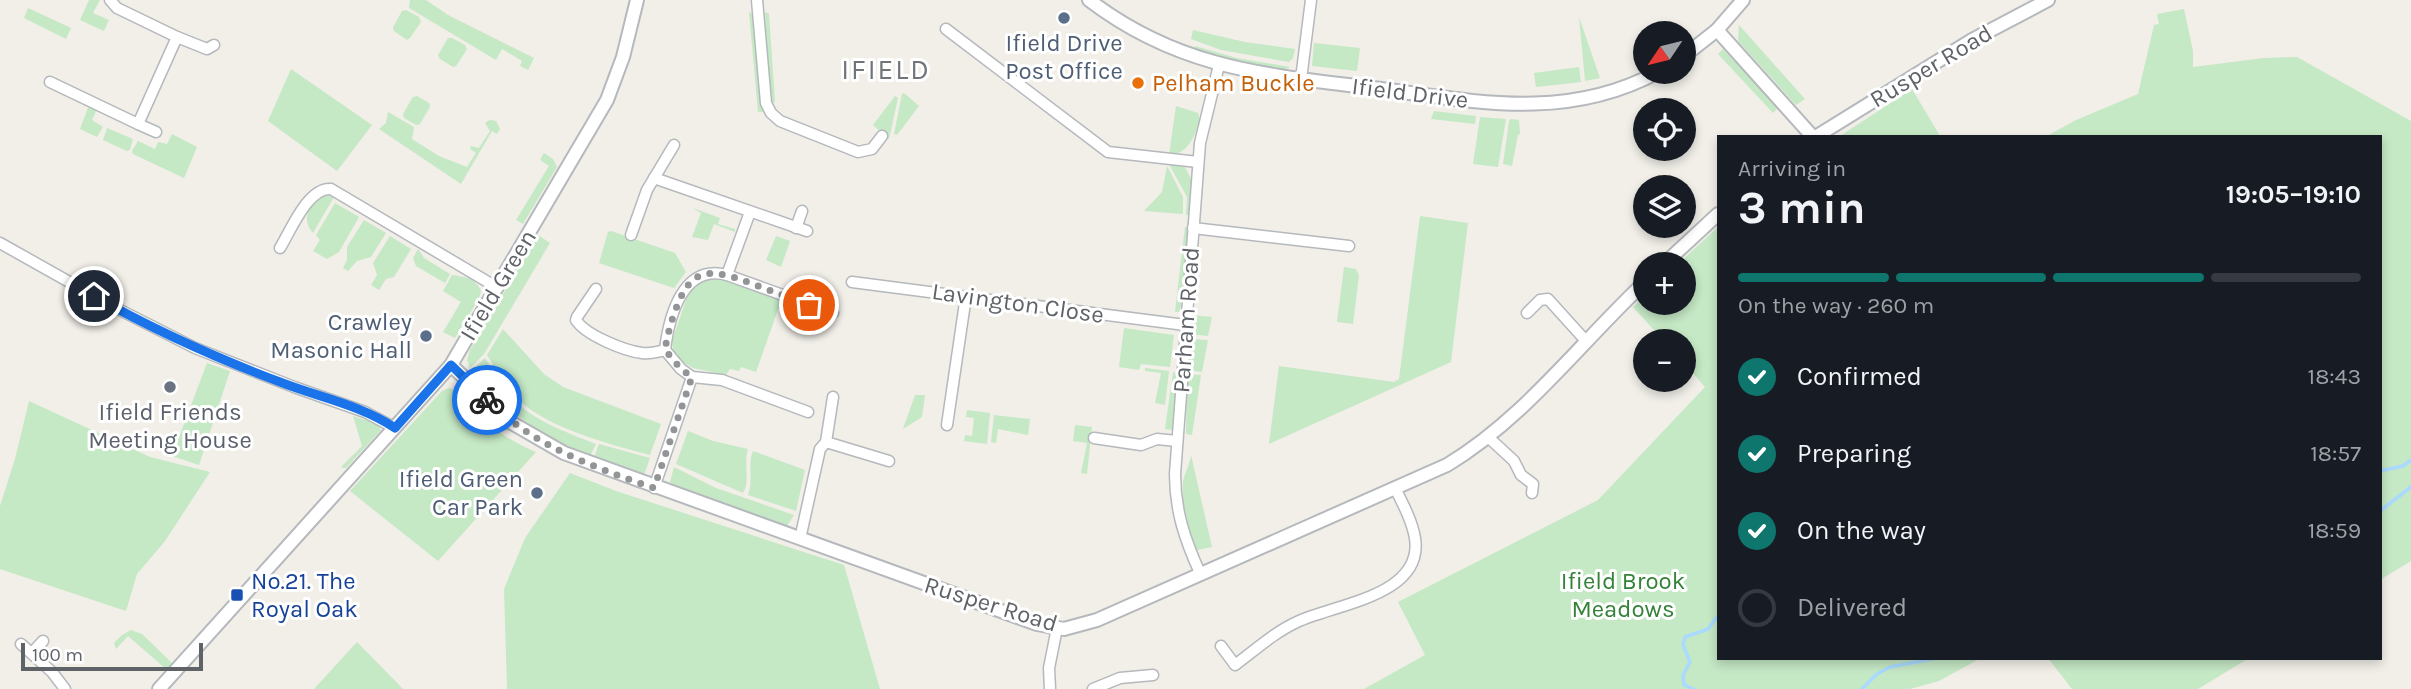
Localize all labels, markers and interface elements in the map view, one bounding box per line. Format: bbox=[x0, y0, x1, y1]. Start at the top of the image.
marker: Ifield Drive Post Office bbox=[1056, 10, 1072, 26]
street label: Rusper Road bbox=[1865, 19, 1997, 113]
north arrow bbox=[1633, 21, 1696, 84]
map controls bbox=[1633, 21, 1696, 392]
place label: Ifield Drive Post Office bbox=[1005, 29, 1123, 85]
district label: IFIELD bbox=[841, 53, 931, 86]
place label: Pelham Buckle bbox=[1152, 69, 1315, 97]
street label: Ifield Drive bbox=[1350, 72, 1470, 114]
marker: Pelham Buckle bbox=[1130, 75, 1146, 91]
button: locate bbox=[1633, 98, 1696, 161]
text: Arriving in bbox=[1738, 155, 1846, 182]
button: layers bbox=[1633, 175, 1696, 238]
text: 19:05–19:10 bbox=[2226, 179, 2361, 210]
text: 3 min bbox=[1738, 181, 1866, 235]
street label: Ifield Green bbox=[454, 224, 542, 346]
street label: Parham Road bbox=[1167, 246, 1205, 394]
button: + bbox=[1633, 252, 1696, 315]
pin bbox=[64, 266, 124, 326]
pin bbox=[779, 275, 839, 335]
icon: home bbox=[75, 277, 113, 315]
street label: Lavington Close bbox=[930, 277, 1106, 329]
icon: bag bbox=[790, 286, 828, 324]
text: On the way · 260 m bbox=[1738, 292, 1934, 319]
place label: Crawley Masonic Hall bbox=[270, 308, 412, 364]
marker: Crawley Masonic Hall bbox=[418, 328, 434, 344]
button: − bbox=[1633, 329, 1696, 392]
icon: check bbox=[1738, 358, 1776, 396]
text: Confirmed bbox=[1797, 361, 1922, 392]
text: 18:43 bbox=[2308, 363, 2361, 390]
courier bbox=[452, 365, 522, 435]
marker: Ifield Friends Meeting House bbox=[162, 379, 178, 395]
icon: bike bbox=[468, 381, 506, 419]
place label: Ifield Friends Meeting House bbox=[88, 398, 252, 454]
icon: check bbox=[1738, 435, 1776, 473]
text: Preparing bbox=[1797, 438, 1911, 469]
text: 18:57 bbox=[2310, 440, 2361, 467]
place label: Ifield Green Car Park bbox=[399, 465, 523, 521]
marker: Ifield Green Car Park bbox=[529, 485, 545, 501]
icon: check bbox=[1738, 512, 1776, 550]
text: On the way bbox=[1797, 515, 1926, 546]
text: 18:59 bbox=[2308, 517, 2361, 544]
place label: No.21. The Royal Oak bbox=[251, 567, 358, 623]
park label: Ifield Brook Meadows bbox=[1561, 567, 1685, 623]
street label: Rusper Road bbox=[921, 570, 1061, 638]
marker: No.21. The Royal Oak bbox=[229, 587, 245, 603]
text: Delivered bbox=[1797, 592, 1907, 623]
scale bar bbox=[21, 640, 203, 672]
text: 100 m bbox=[32, 644, 83, 666]

